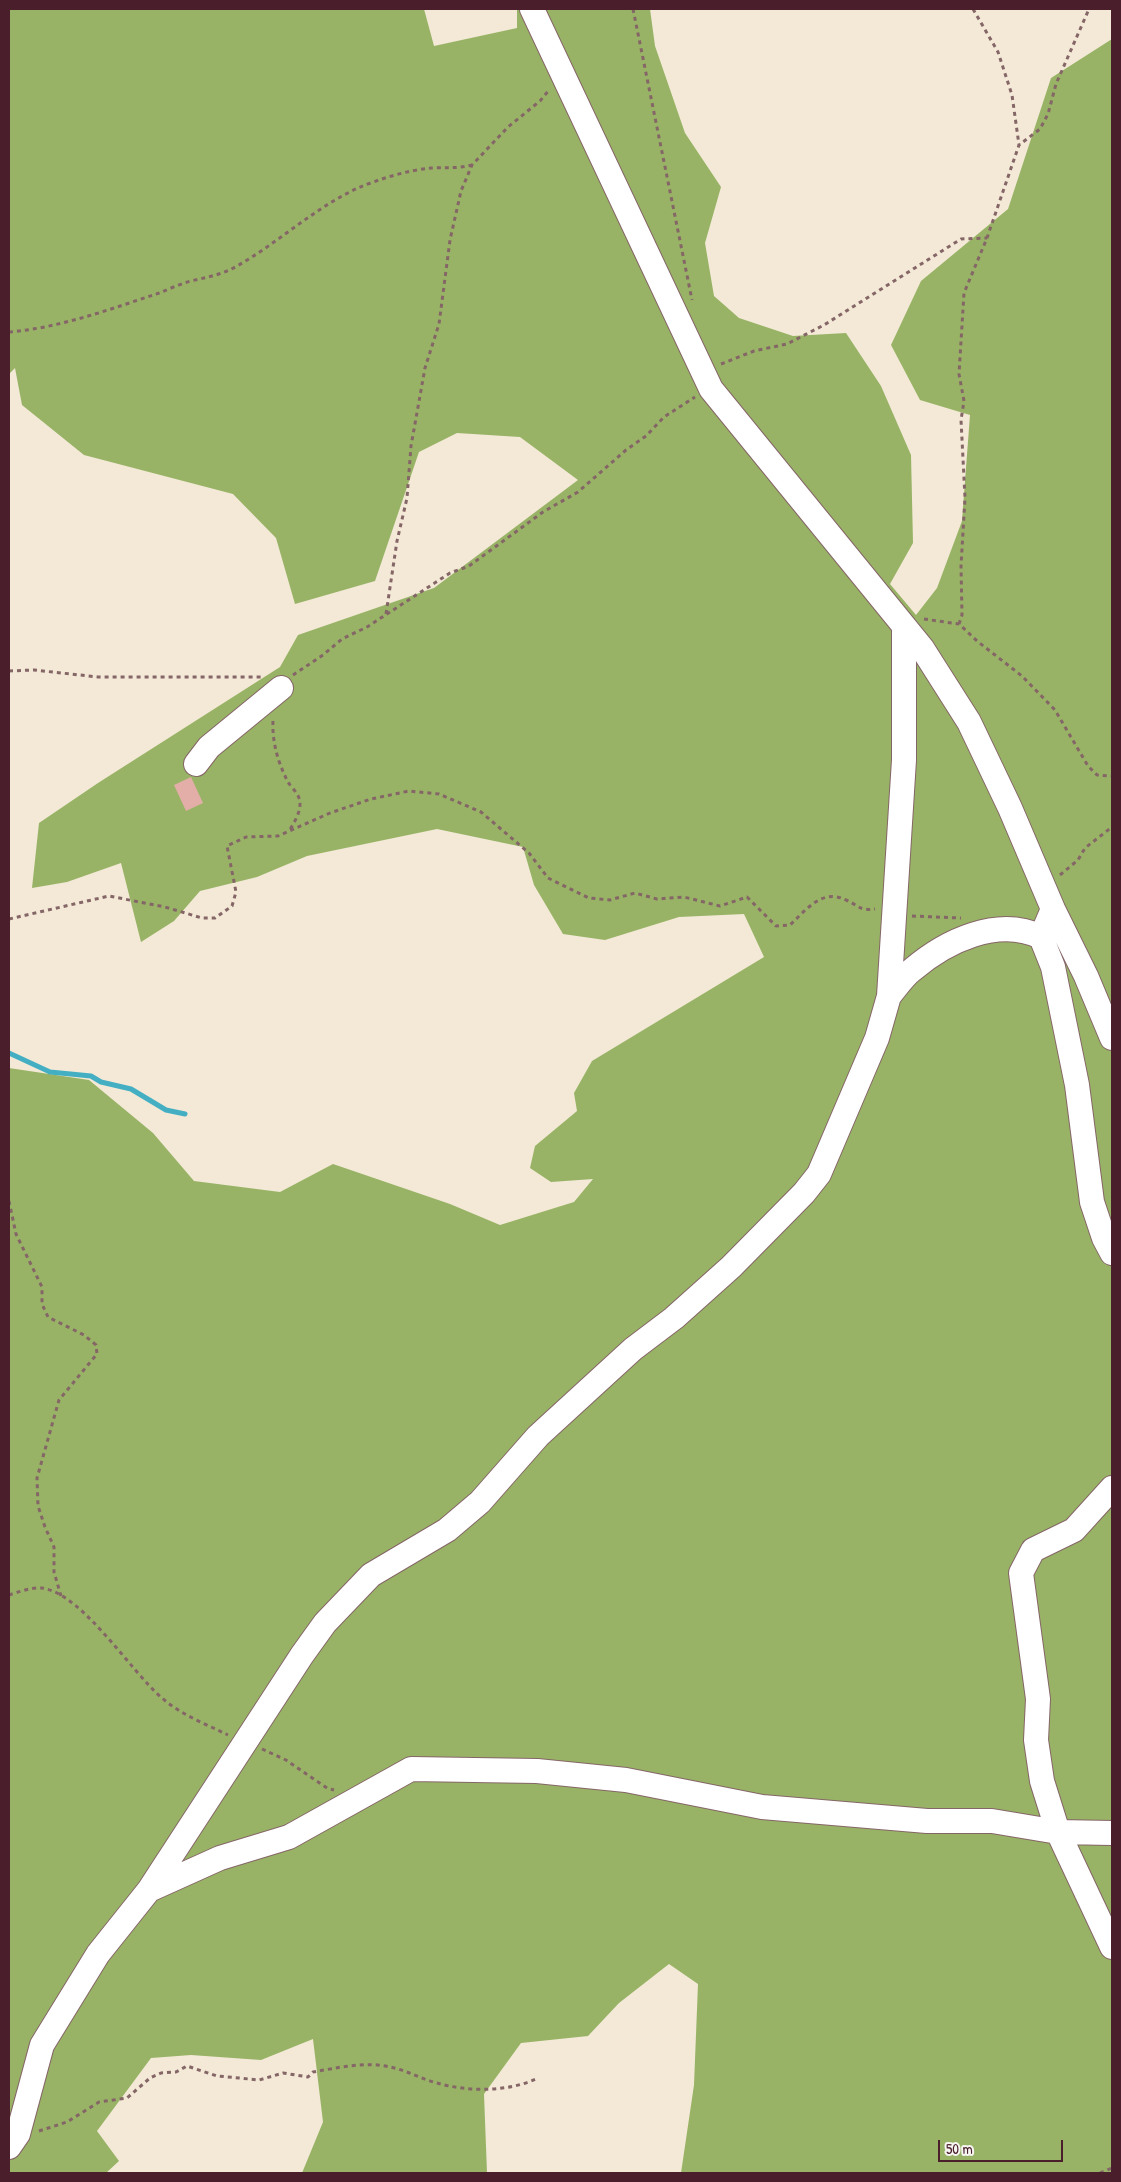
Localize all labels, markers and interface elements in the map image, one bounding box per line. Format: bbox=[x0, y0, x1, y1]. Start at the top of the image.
scale bar bbox=[941, 2130, 1066, 2162]
text: 50 m bbox=[946, 2138, 973, 2159]

